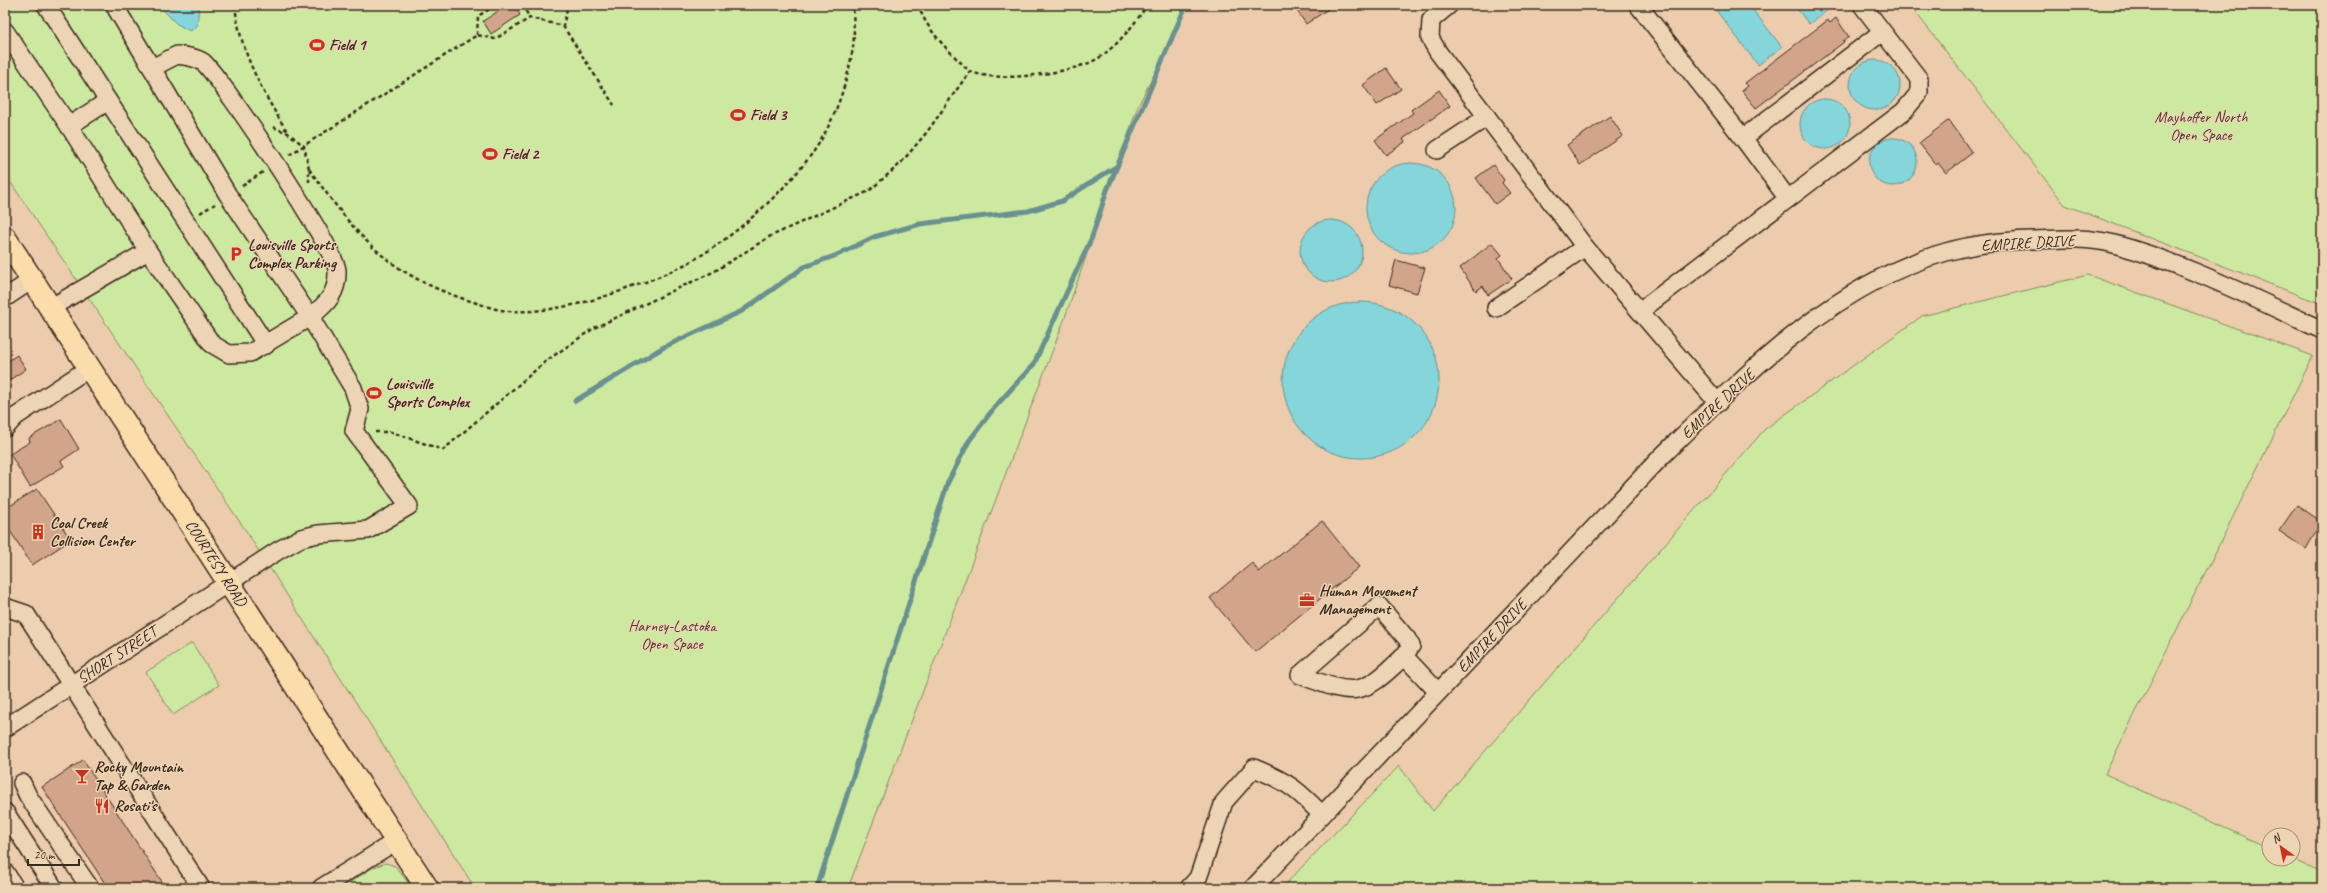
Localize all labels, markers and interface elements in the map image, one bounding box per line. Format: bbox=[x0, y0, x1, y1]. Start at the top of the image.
place label: Field 1 bbox=[329, 35, 367, 55]
sports icon: Field 1 bbox=[308, 36, 326, 54]
place label: Field 3 bbox=[750, 105, 788, 125]
sports icon: Field 3 bbox=[729, 106, 747, 124]
park label: Mayhoffer North Open Space bbox=[2155, 107, 2248, 145]
place label: Field 2 bbox=[502, 144, 540, 164]
sports icon: Field 2 bbox=[481, 145, 499, 163]
street label: EMPIRE DRIVE bbox=[1981, 230, 2077, 255]
place label: Louisville Sports Complex Parking bbox=[248, 235, 338, 273]
parking icon: Louisville Sports Complex Parking bbox=[227, 245, 245, 263]
street label: EMPIRE DRIVE bbox=[1677, 363, 1761, 443]
place label: Louisville Sports Complex bbox=[386, 374, 471, 412]
sports icon: Louisville Sports Complex bbox=[365, 384, 383, 402]
place label: Coal Creek Collision Center bbox=[50, 513, 137, 551]
street label: COURTESY ROAD bbox=[181, 516, 252, 611]
building icon: Coal Creek Collision Center bbox=[29, 523, 47, 541]
place label: Human Movement Management bbox=[1319, 581, 1419, 619]
office icon: Human Movement Management bbox=[1298, 591, 1316, 609]
street label: EMPIRE DRIVE bbox=[1453, 593, 1533, 677]
park label: Harney-Lastoka Open Space bbox=[628, 616, 717, 654]
street label: SHORT STREET bbox=[73, 620, 164, 688]
place label: Rocky Mountain Tap & Garden bbox=[94, 757, 185, 795]
bar icon: Rocky Mountain Tap & Garden bbox=[73, 767, 91, 785]
place label: Rosati's bbox=[114, 796, 158, 816]
restaurant icon: Rosati's bbox=[93, 797, 111, 815]
north arrow bbox=[2261, 827, 2301, 867]
text: N bbox=[2269, 830, 2284, 846]
scale bar bbox=[28, 841, 79, 867]
text: 20 m bbox=[34, 847, 56, 863]

